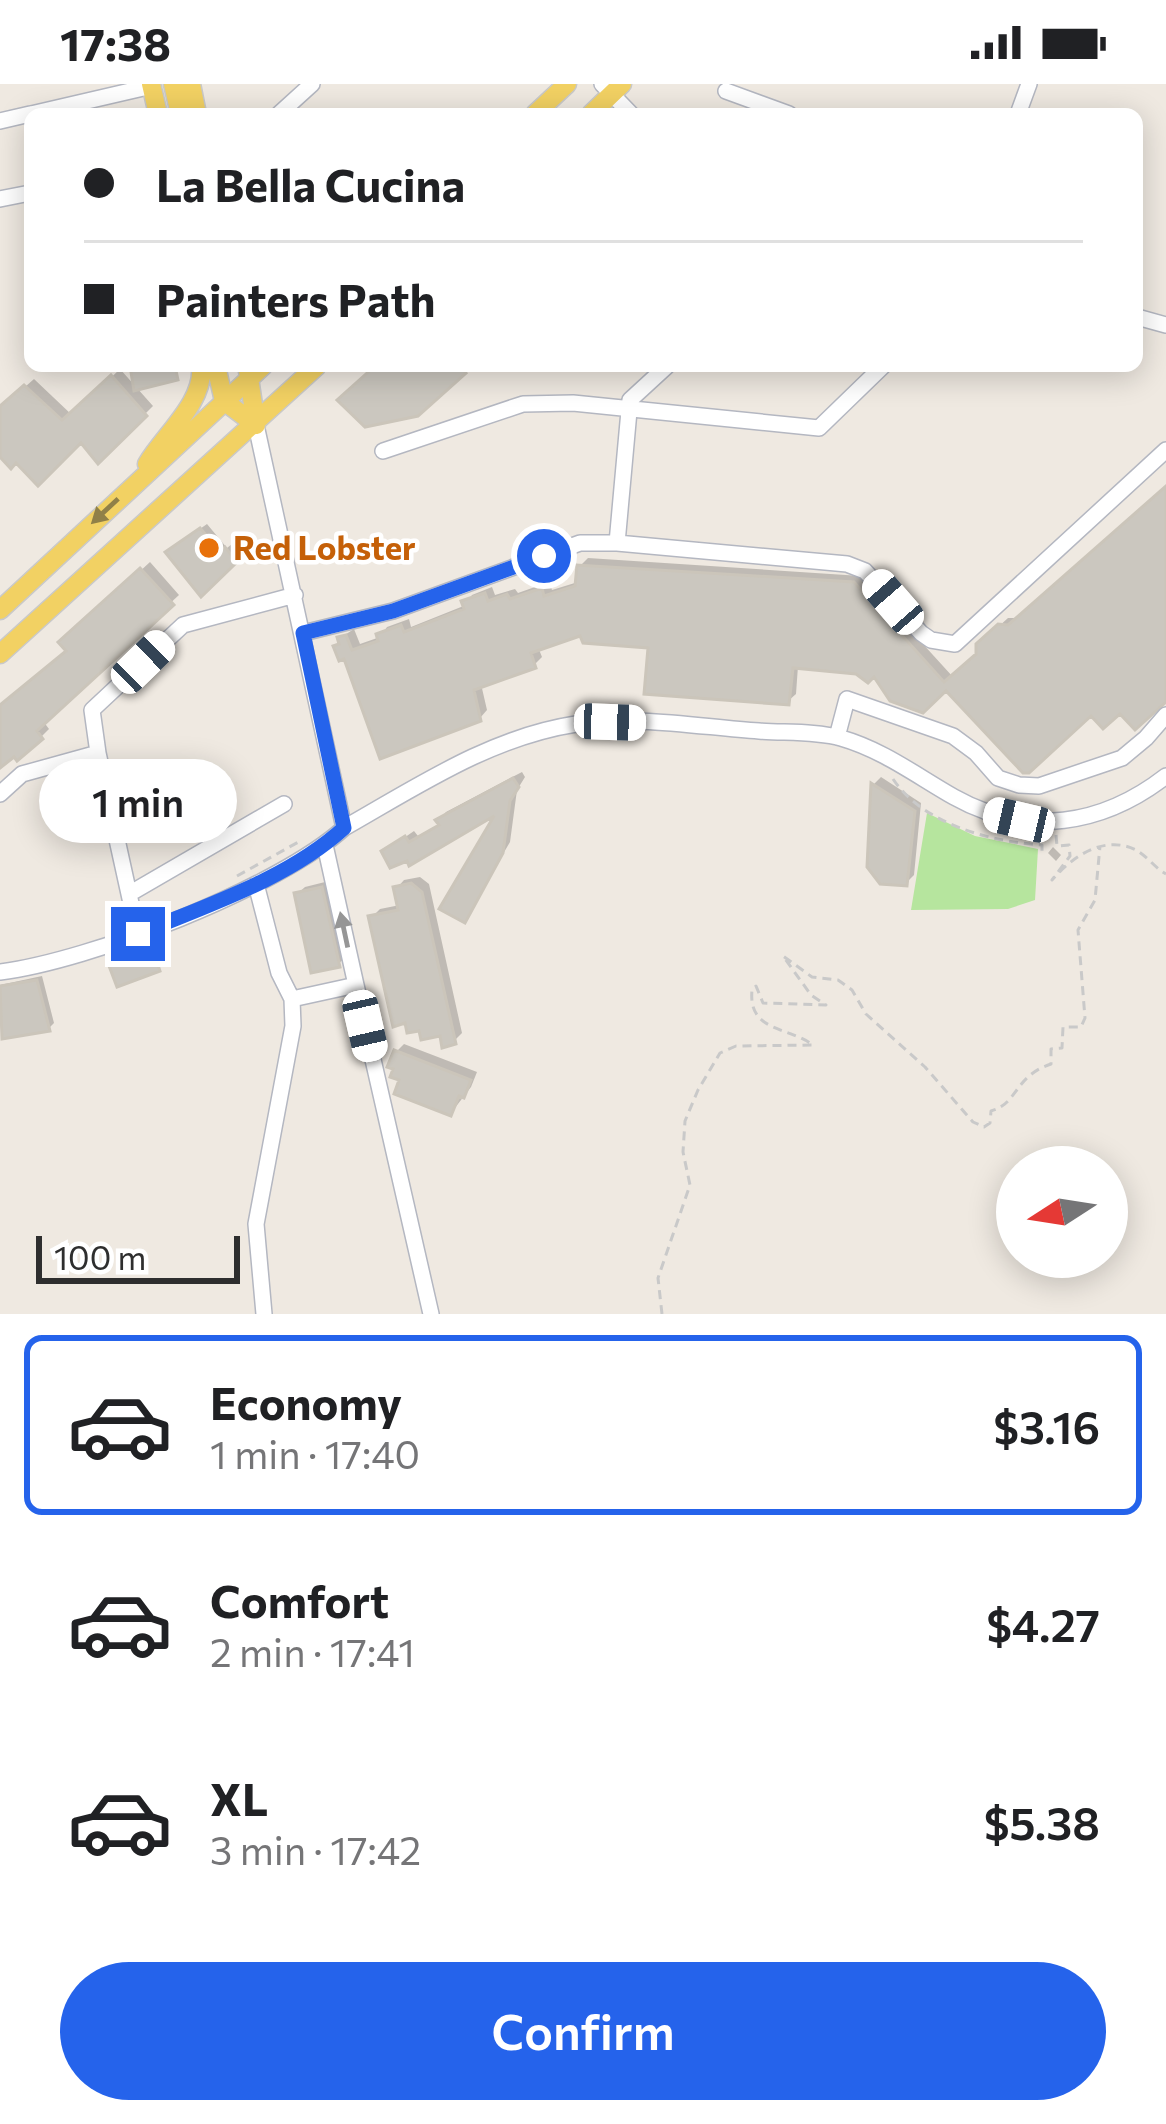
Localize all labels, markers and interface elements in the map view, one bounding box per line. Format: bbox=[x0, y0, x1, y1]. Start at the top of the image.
text: 17:38 bbox=[60, 15, 171, 70]
text: La Bella Cucina bbox=[156, 156, 465, 211]
text: Painters Path bbox=[156, 271, 436, 326]
one-way arrow bbox=[91, 497, 120, 525]
place label: Red Lobster bbox=[233, 526, 416, 567]
route start bbox=[517, 529, 571, 583]
marker: Red Lobster bbox=[196, 535, 222, 561]
car bbox=[856, 563, 930, 641]
car bbox=[105, 624, 181, 700]
car bbox=[573, 703, 647, 741]
callout: 1 min bbox=[39, 760, 237, 844]
text: 1 min bbox=[92, 777, 184, 825]
car bbox=[980, 794, 1058, 846]
route end bbox=[111, 907, 165, 961]
one-way arrow bbox=[333, 911, 352, 949]
car bbox=[339, 987, 391, 1065]
north arrow bbox=[996, 1146, 1128, 1278]
map controls bbox=[996, 1146, 1128, 1278]
scale bar bbox=[36, 1230, 240, 1283]
text: 100 m bbox=[54, 1236, 146, 1277]
icon: car bbox=[66, 1371, 174, 1479]
text: Economy bbox=[210, 1374, 402, 1429]
text: $3.16 bbox=[993, 1398, 1100, 1453]
text: 1 min · 17:40 bbox=[210, 1429, 420, 1477]
icon: car bbox=[66, 1569, 174, 1677]
text: Comfort bbox=[210, 1572, 389, 1627]
text: $4.27 bbox=[986, 1596, 1100, 1651]
text: 2 min · 17:41 bbox=[210, 1627, 415, 1675]
icon: car bbox=[66, 1767, 174, 1875]
text: XL bbox=[210, 1770, 268, 1825]
text: $5.38 bbox=[984, 1794, 1100, 1849]
text: 3 min · 17:42 bbox=[210, 1825, 421, 1873]
button: Confirm bbox=[60, 1962, 1106, 2100]

